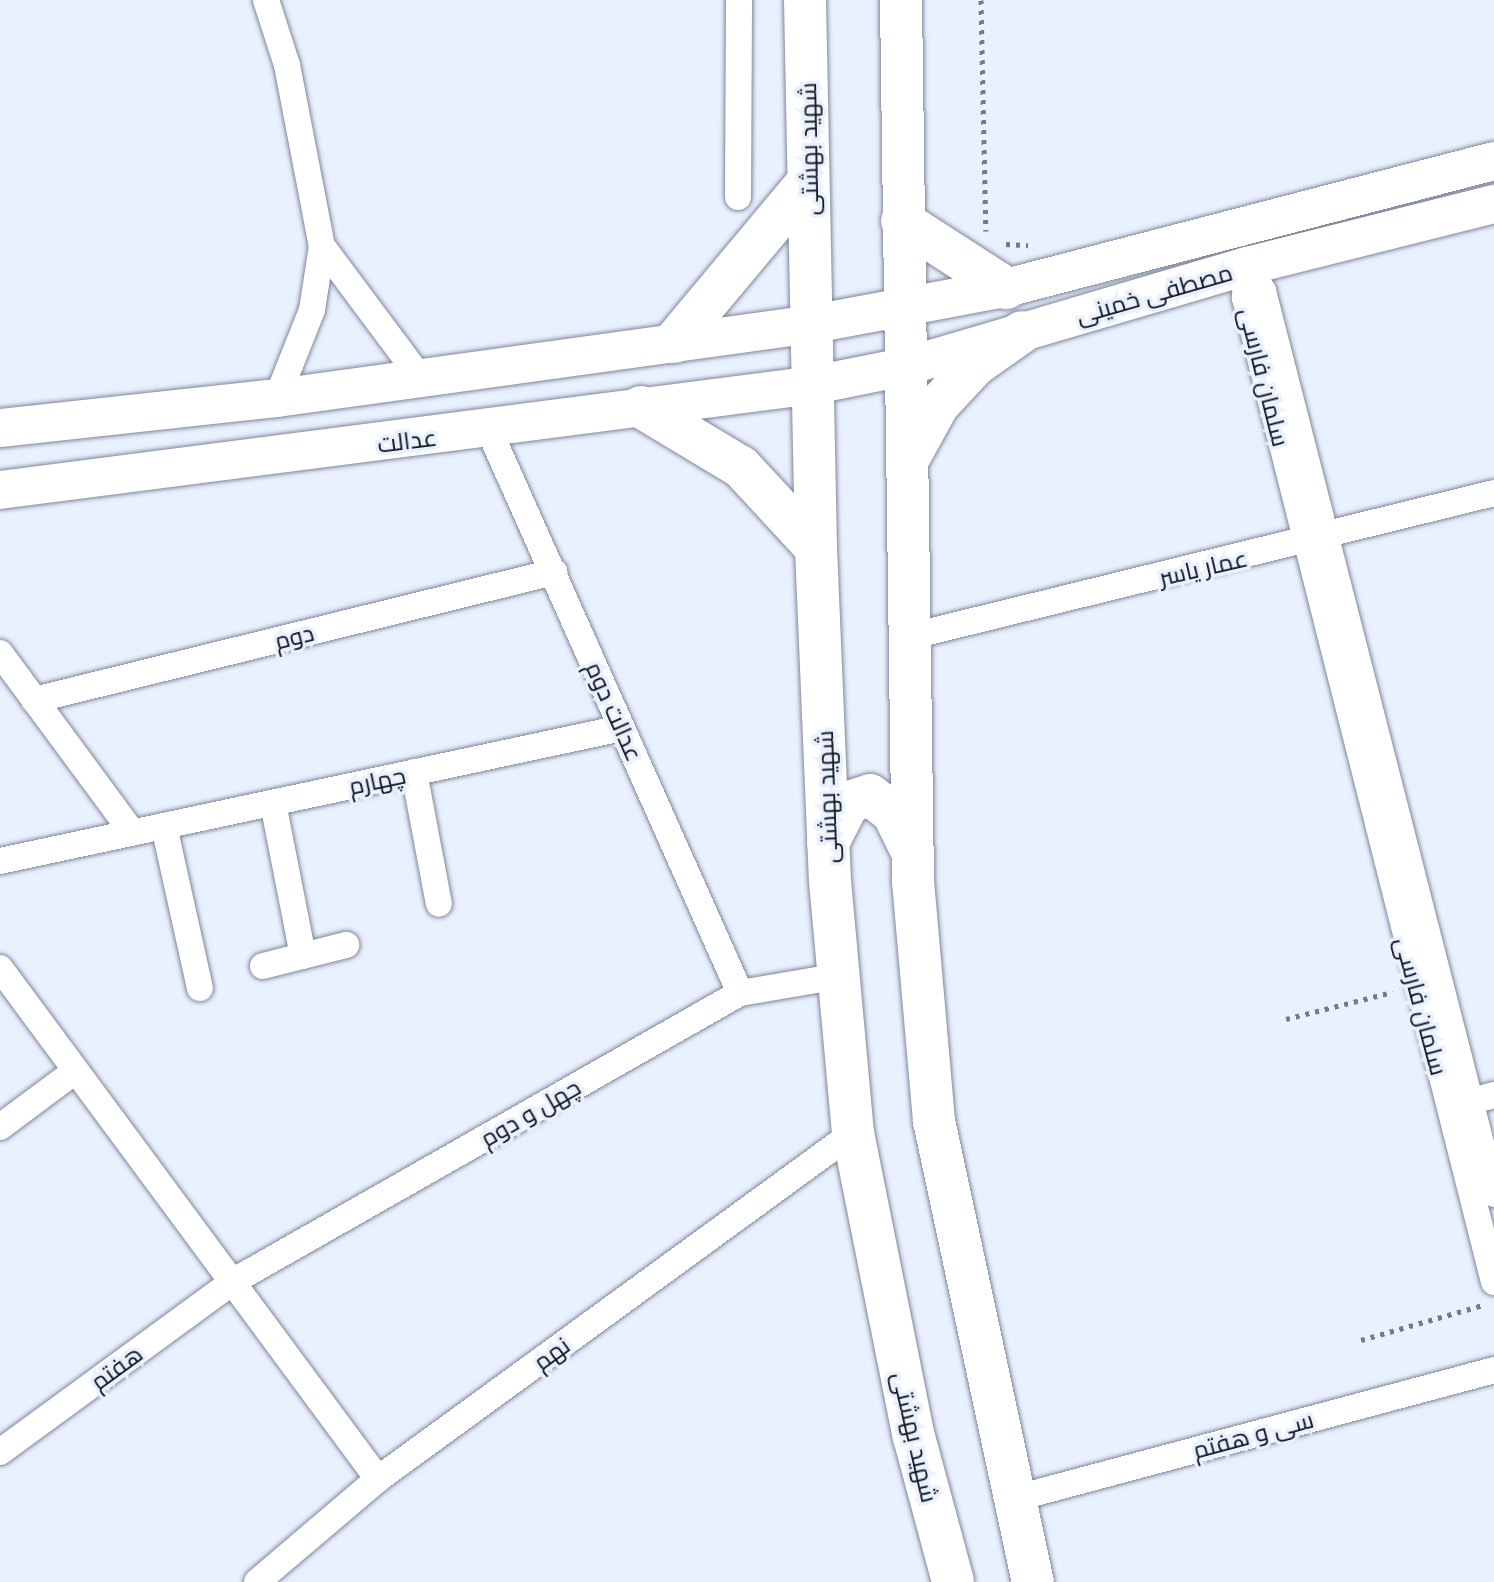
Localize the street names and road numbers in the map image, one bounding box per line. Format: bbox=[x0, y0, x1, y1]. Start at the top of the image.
street label: شهید بهشتی bbox=[792, 82, 824, 216]
street label: مصطفی خمینی bbox=[1072, 257, 1236, 329]
street label: سلمان فارسی bbox=[1234, 305, 1296, 449]
street label: عدالت bbox=[376, 422, 438, 458]
street label: عمار یاسر bbox=[1156, 543, 1250, 591]
street label: دوم bbox=[271, 617, 317, 655]
street label: عدالت دوم bbox=[580, 657, 650, 765]
street label: شهید بهشتی bbox=[809, 730, 843, 864]
street label: چهارم bbox=[346, 760, 408, 800]
street label: سلمان فارسی bbox=[1390, 934, 1454, 1078]
street label: چهل و دوم bbox=[475, 1072, 585, 1152]
street label: نهم bbox=[527, 1330, 575, 1376]
street label: هفتم bbox=[84, 1339, 148, 1395]
street label: شهید بهشتی bbox=[887, 1369, 945, 1505]
street label: سی و هفتم bbox=[1189, 1404, 1317, 1464]

